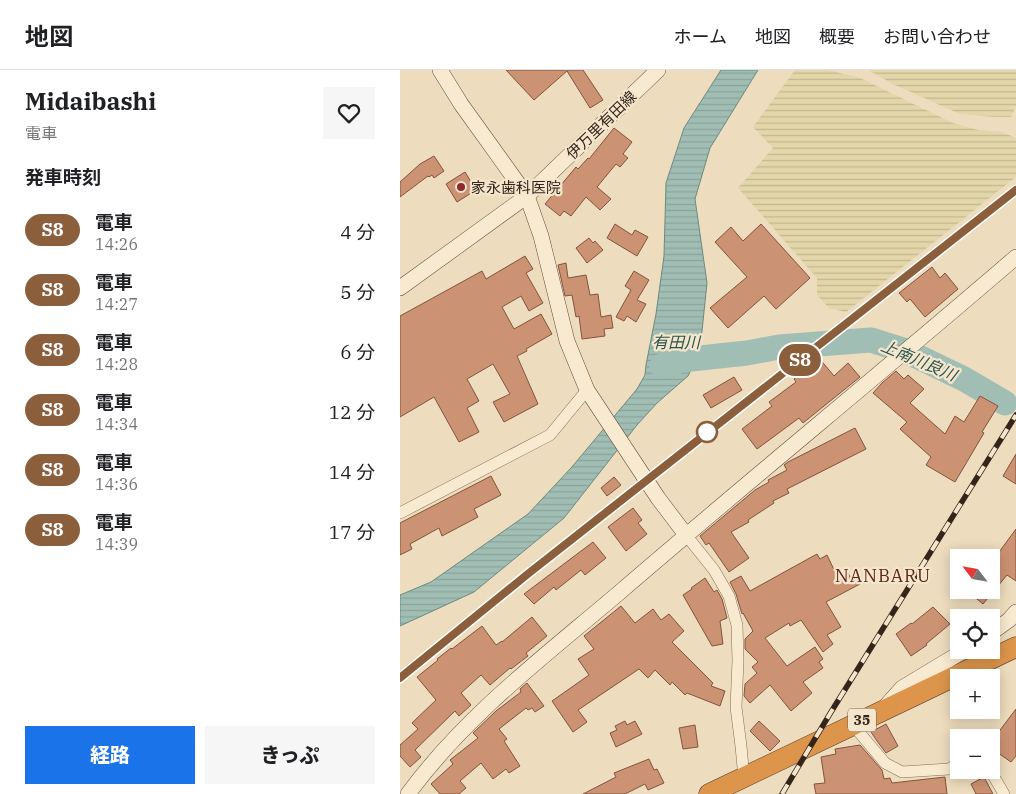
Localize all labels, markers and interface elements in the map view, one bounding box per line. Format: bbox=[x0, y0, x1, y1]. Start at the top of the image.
text: 地図 bbox=[25, 20, 73, 52]
text: ホーム bbox=[674, 25, 727, 48]
text: 地図 bbox=[755, 25, 791, 48]
text: 概要 bbox=[819, 25, 855, 48]
text: お問い合わせ bbox=[883, 25, 991, 48]
text: Midaibashi bbox=[25, 85, 156, 117]
button: heart bbox=[323, 87, 375, 139]
street label: 伊万里有田線 bbox=[562, 87, 640, 163]
text: 電車 bbox=[25, 123, 57, 143]
text: 発車時刻 bbox=[25, 165, 101, 189]
place label: 家永歯科医院 bbox=[471, 178, 561, 197]
marker: 家永歯科医院 bbox=[455, 181, 467, 193]
text: 電車 bbox=[95, 210, 133, 234]
text: S8 bbox=[41, 218, 64, 241]
text: 4 分 bbox=[340, 220, 375, 244]
text: 14:26 bbox=[95, 234, 138, 254]
text: 電車 bbox=[95, 270, 133, 294]
text: S8 bbox=[41, 278, 64, 301]
text: 5 分 bbox=[340, 280, 375, 304]
text: 14:27 bbox=[95, 294, 138, 314]
text: 電車 bbox=[95, 330, 133, 354]
water label: 有田川 bbox=[652, 332, 702, 352]
water label: 上南川良川 bbox=[878, 335, 962, 386]
text: S8 bbox=[41, 338, 64, 361]
text: 6 分 bbox=[340, 340, 375, 364]
line badge: S8 bbox=[778, 344, 822, 376]
text: S8 bbox=[789, 348, 811, 371]
text: 14:28 bbox=[95, 354, 138, 374]
text: 電車 bbox=[95, 390, 133, 414]
text: S8 bbox=[41, 398, 64, 421]
text: 12 分 bbox=[329, 400, 375, 424]
text: 14:34 bbox=[95, 414, 138, 434]
unlabelled marker bbox=[696, 421, 718, 443]
text: 電車 bbox=[95, 450, 133, 474]
text: S8 bbox=[41, 458, 64, 481]
text: 14 分 bbox=[329, 460, 375, 484]
text: 14:36 bbox=[95, 474, 138, 494]
text: 電車 bbox=[95, 510, 133, 534]
text: S8 bbox=[41, 518, 64, 541]
text: 17 分 bbox=[329, 520, 375, 544]
text: 14:39 bbox=[95, 534, 138, 554]
north arrow bbox=[950, 549, 1000, 599]
map controls bbox=[950, 549, 1000, 779]
district label: NANBARU bbox=[835, 564, 931, 587]
button: locate bbox=[950, 609, 1000, 659]
button: + bbox=[950, 669, 1000, 719]
road number: 35 bbox=[848, 708, 876, 732]
button: 経路 bbox=[25, 726, 195, 784]
button: きっぷ bbox=[205, 726, 375, 784]
button: − bbox=[950, 729, 1000, 779]

